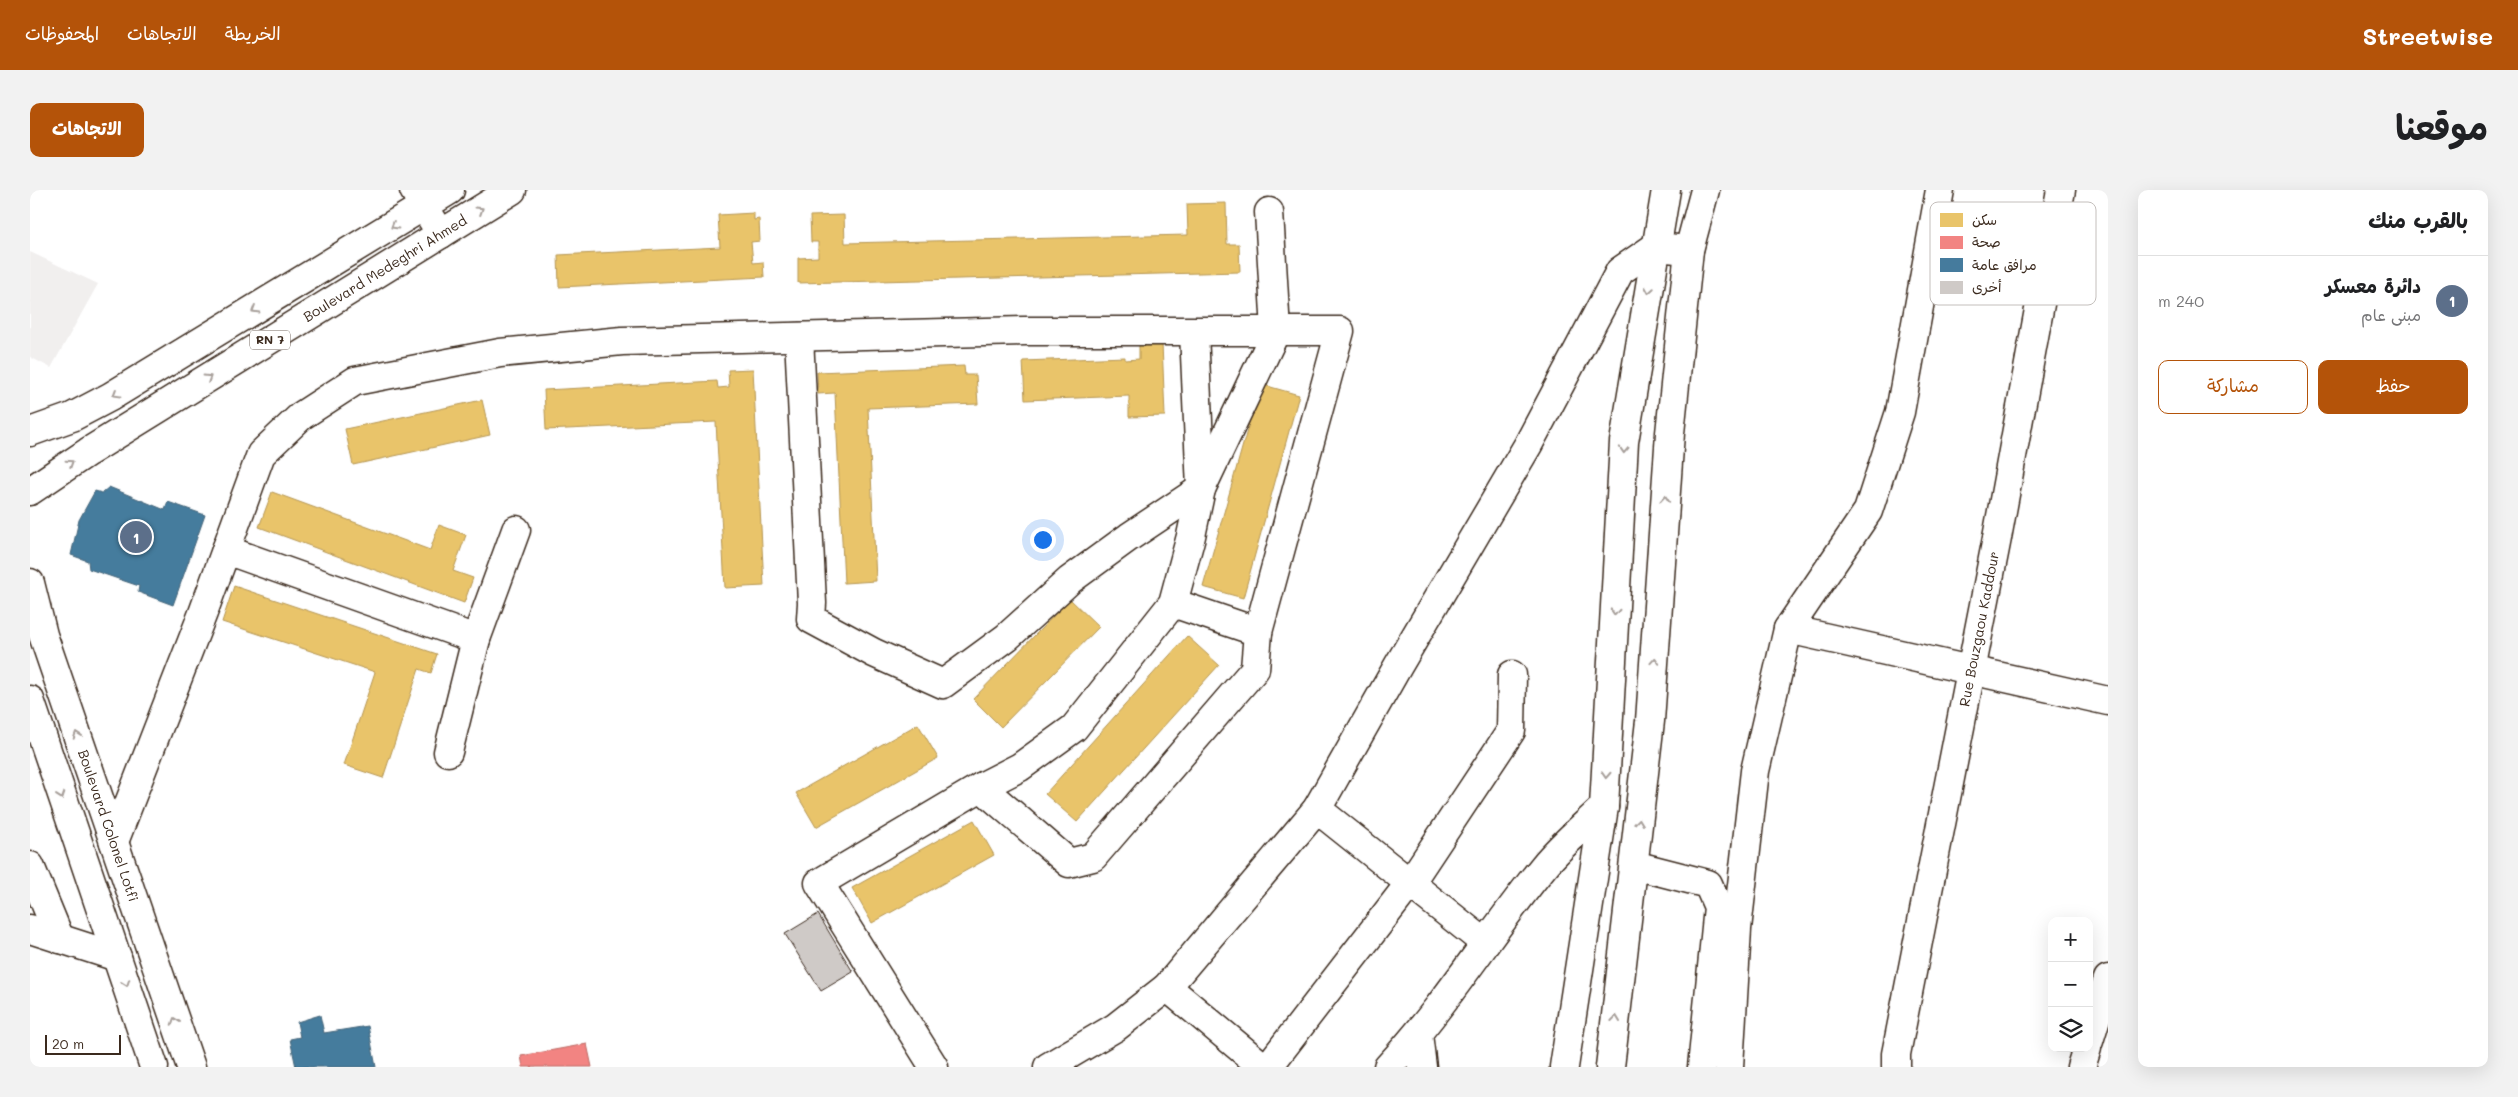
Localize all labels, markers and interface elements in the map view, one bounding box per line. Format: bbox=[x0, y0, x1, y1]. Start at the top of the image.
text: Streetwise bbox=[2363, 20, 2493, 51]
text: المحفوظات bbox=[25, 21, 99, 45]
text: الاتجاهات bbox=[127, 21, 197, 45]
text: الخريطة bbox=[225, 21, 281, 45]
button: الاتجاهات bbox=[30, 103, 144, 157]
text: موقعنا bbox=[2395, 103, 2488, 149]
legend bbox=[1930, 202, 2096, 305]
one-way arrow bbox=[475, 206, 484, 216]
text: بالقرب منك bbox=[2368, 206, 2468, 233]
street label: Boulevard Medeghri Ahmed bbox=[299, 210, 470, 326]
text: سكن bbox=[1972, 210, 1997, 229]
one-way arrow bbox=[390, 219, 399, 229]
text: صحة bbox=[1972, 232, 2001, 251]
text: مرافق عامة bbox=[1972, 255, 2037, 274]
text: دائرة معسكر bbox=[2325, 273, 2421, 298]
text: أخرى bbox=[1972, 277, 2002, 296]
one-way arrow bbox=[1644, 285, 1654, 294]
text: 240 m bbox=[2158, 290, 2204, 311]
text: 1 bbox=[2448, 290, 2456, 311]
one-way arrow bbox=[251, 303, 260, 313]
text: مبنى عام bbox=[2361, 304, 2421, 325]
road number: RN 7 bbox=[250, 330, 290, 350]
button: مشاركة bbox=[2158, 360, 2308, 414]
button: حفظ bbox=[2318, 360, 2468, 414]
one-way arrow bbox=[203, 374, 212, 384]
one-way arrow bbox=[112, 387, 121, 397]
one-way arrow bbox=[1618, 446, 1629, 454]
one-way arrow bbox=[65, 460, 74, 470]
one-way arrow bbox=[1660, 494, 1671, 502]
pin: 1 bbox=[120, 518, 152, 556]
your location bbox=[1030, 527, 1056, 553]
street label: Rue Bouzgaou Kaddour bbox=[1954, 550, 2003, 708]
one-way arrow bbox=[1609, 609, 1620, 617]
one-way arrow bbox=[1649, 656, 1660, 664]
one-way arrow bbox=[73, 731, 83, 739]
street label: Boulevard Colonel Lotfi bbox=[74, 747, 144, 904]
one-way arrow bbox=[1600, 771, 1611, 779]
one-way arrow bbox=[56, 791, 66, 800]
one-way arrow bbox=[1633, 818, 1644, 826]
map controls bbox=[2048, 917, 2093, 1052]
button: + bbox=[2048, 917, 2093, 962]
button: − bbox=[2048, 962, 2093, 1007]
one-way arrow bbox=[120, 978, 130, 987]
button: layers bbox=[2048, 1007, 2093, 1052]
one-way arrow bbox=[1610, 1014, 1621, 1022]
one-way arrow bbox=[171, 1017, 181, 1026]
scale bar bbox=[45, 1032, 121, 1055]
text: 20 m bbox=[52, 1034, 84, 1053]

